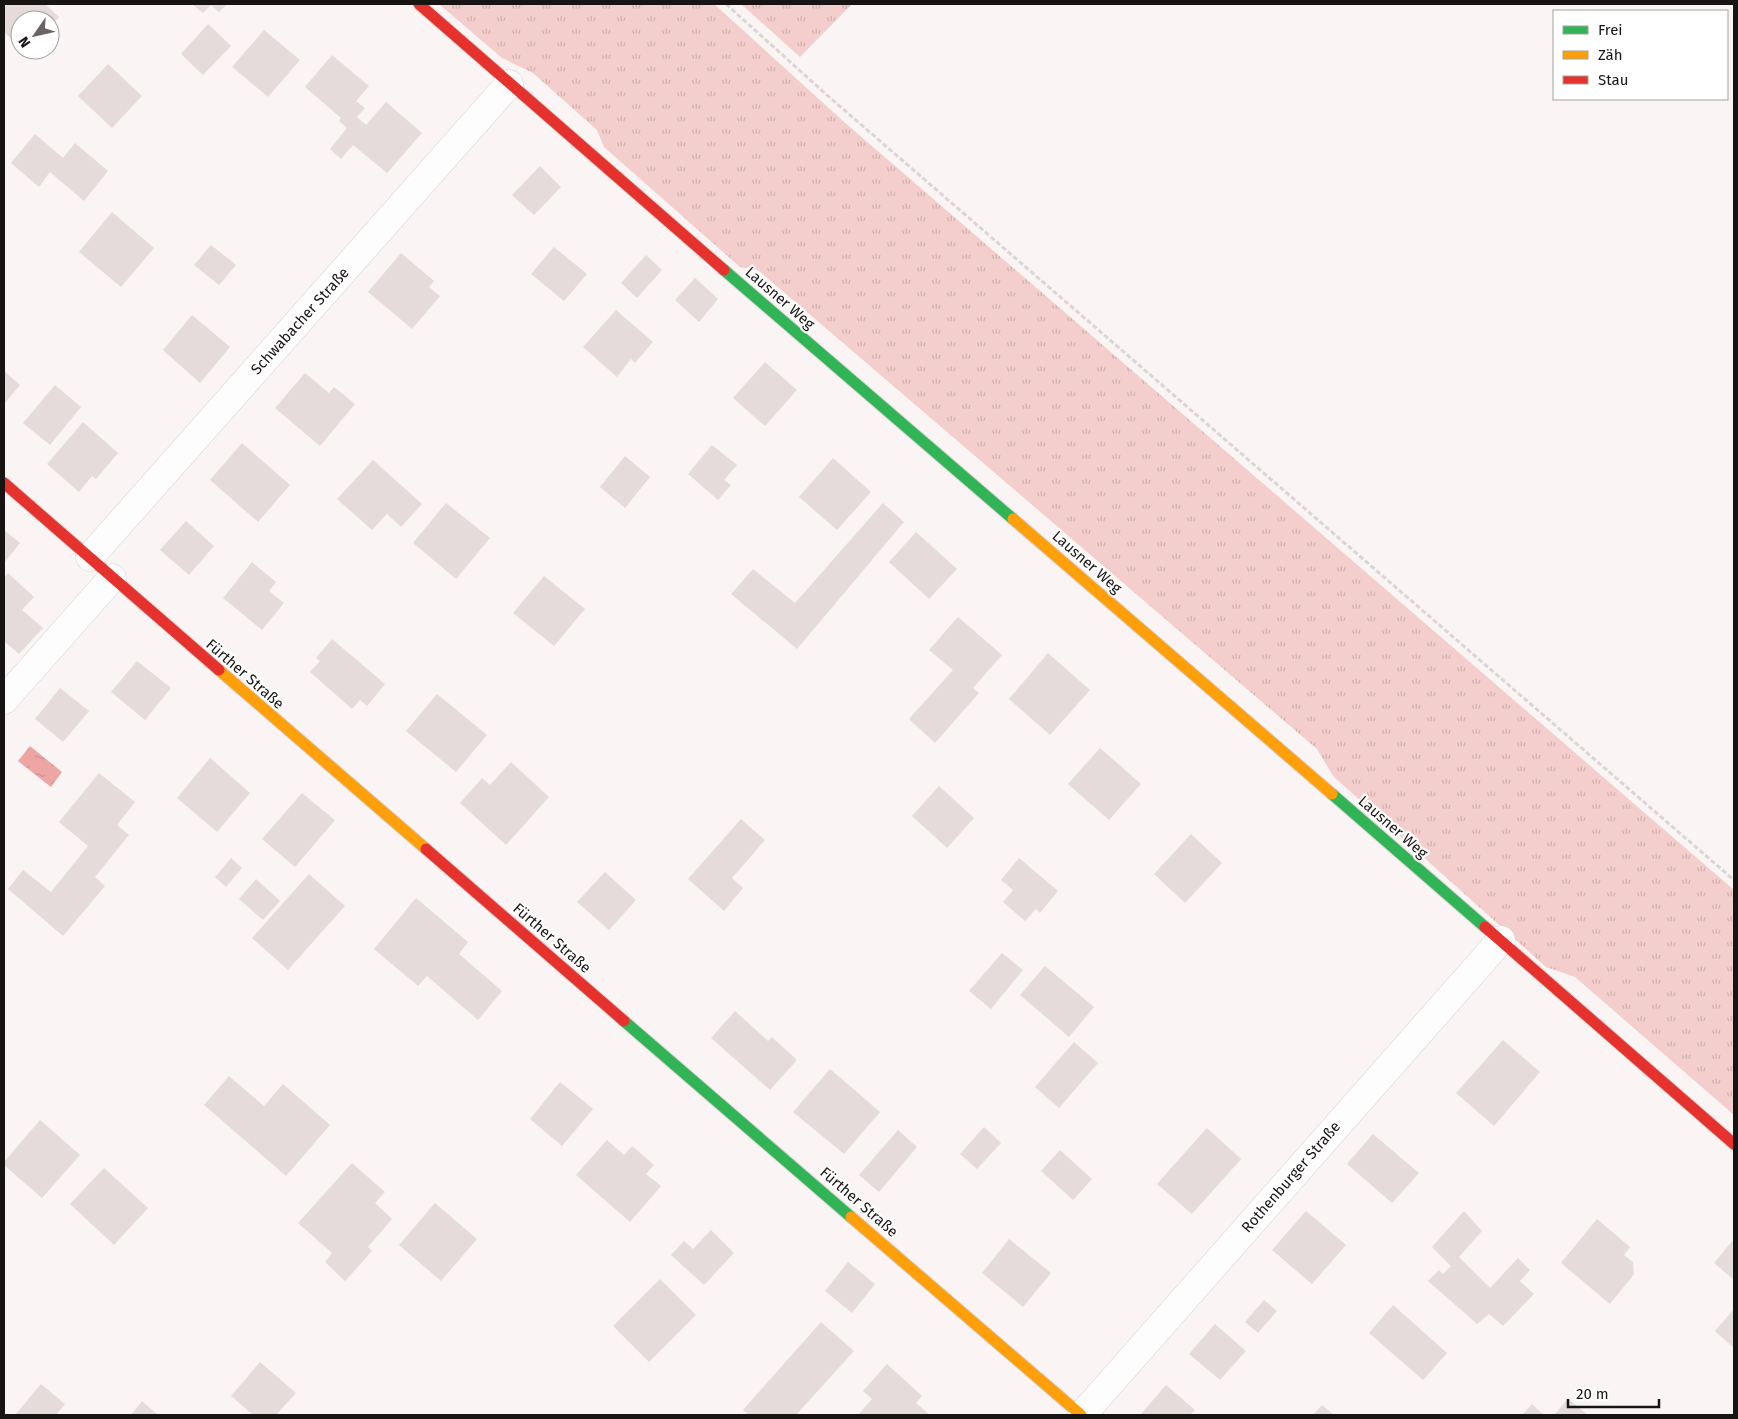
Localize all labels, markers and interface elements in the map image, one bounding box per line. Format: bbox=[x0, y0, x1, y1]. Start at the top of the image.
north arrow bbox=[10, 10, 60, 60]
legend bbox=[1553, 10, 1728, 100]
text: Frei bbox=[1598, 21, 1623, 39]
text: N bbox=[15, 33, 34, 51]
text: Zäh bbox=[1598, 46, 1623, 64]
text: Stau bbox=[1598, 71, 1628, 89]
street label: Lausner Weg bbox=[742, 263, 819, 333]
street label: Schwabacher Straße bbox=[247, 264, 353, 378]
street label: Lausner Weg bbox=[1049, 527, 1126, 597]
street label: Fürther Straße bbox=[202, 635, 288, 713]
street label: Lausner Weg bbox=[1355, 792, 1432, 862]
street label: Fürther Straße bbox=[509, 899, 595, 977]
street label: Rothenburger Straße bbox=[1238, 1118, 1344, 1236]
street label: Fürther Straße bbox=[816, 1163, 902, 1241]
scale bar bbox=[1568, 1376, 1659, 1408]
text: 20 m bbox=[1576, 1385, 1609, 1403]

